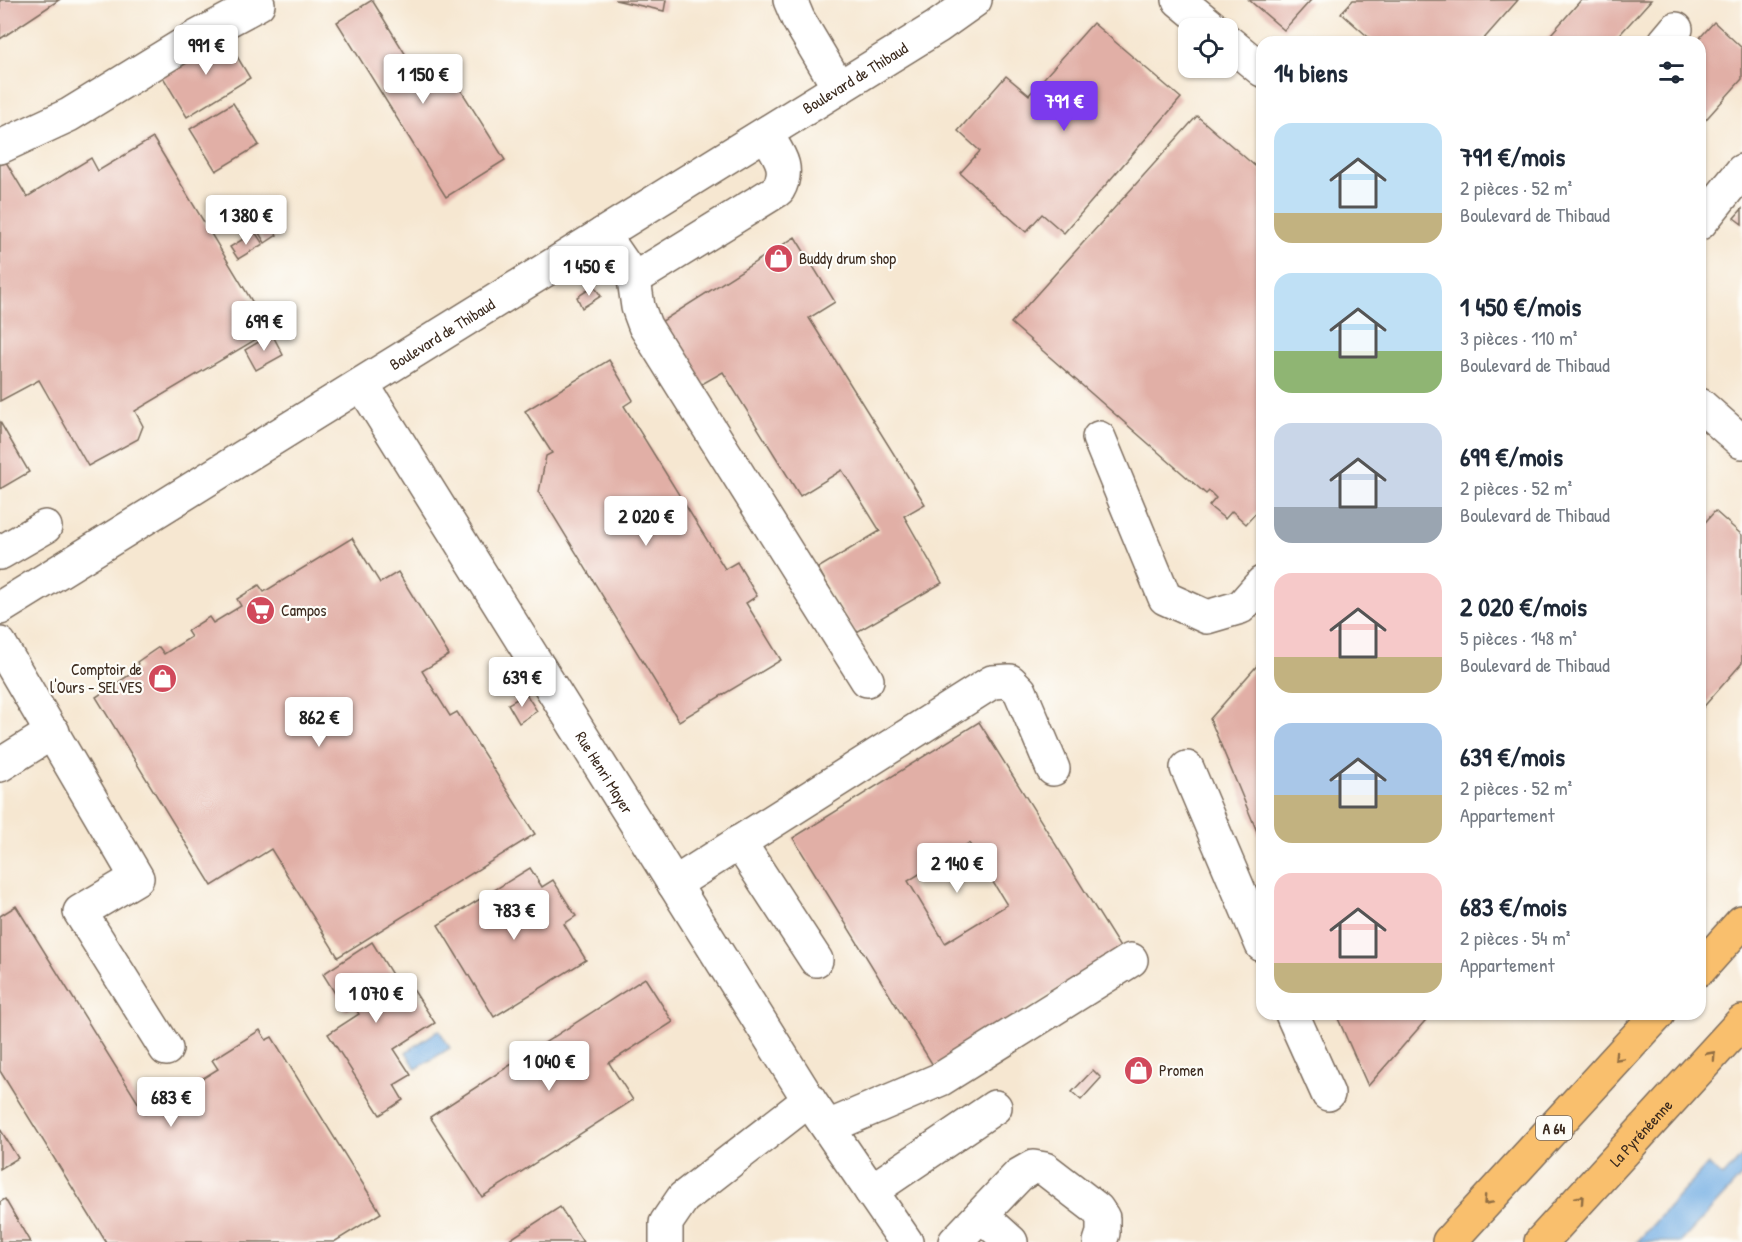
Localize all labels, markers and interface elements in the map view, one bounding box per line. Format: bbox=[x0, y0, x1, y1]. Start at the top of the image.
map controls bbox=[1178, 18, 1238, 78]
button: locate bbox=[1178, 18, 1238, 78]
pin: 991 € bbox=[164, 25, 248, 76]
text: 991 € bbox=[188, 31, 224, 58]
street label: Boulevard de Thibaud bbox=[798, 37, 912, 119]
pin: 1 150 € bbox=[368, 54, 478, 105]
text: 14 biens bbox=[1274, 55, 1348, 90]
icon: filters bbox=[1655, 56, 1688, 89]
text: 1 150 € bbox=[398, 60, 448, 87]
pin: 791 € bbox=[1022, 81, 1106, 132]
text: 791 € bbox=[1045, 87, 1083, 114]
text: 791 €/mois bbox=[1460, 139, 1565, 174]
icon: home bbox=[1322, 147, 1394, 219]
text: 2 pièces · 52 m² bbox=[1460, 174, 1572, 201]
pin: 1 380 € bbox=[191, 195, 301, 246]
text: 1 380 € bbox=[220, 201, 272, 228]
text: Boulevard de Thibaud bbox=[1460, 201, 1610, 228]
shop icon: Buddy drum shop bbox=[762, 242, 794, 274]
pin: 1 450 € bbox=[534, 246, 644, 297]
place label: Buddy drum shop bbox=[799, 247, 896, 269]
text: 1 450 € bbox=[564, 252, 615, 279]
text: 1 450 €/mois bbox=[1460, 289, 1581, 324]
street label: Boulevard de Thibaud bbox=[385, 293, 499, 375]
icon: home bbox=[1322, 297, 1394, 369]
pin: 699 € bbox=[222, 301, 306, 352]
text: 699 € bbox=[246, 307, 282, 334]
text: 3 pièces · 110 m² bbox=[1460, 324, 1577, 351]
text: Boulevard de Thibaud bbox=[1460, 351, 1610, 378]
text: 699 €/mois bbox=[1460, 439, 1563, 474]
icon: home bbox=[1322, 447, 1394, 519]
text: 2 pièces · 52 m² bbox=[1460, 474, 1572, 501]
pin: 2 020 € bbox=[591, 496, 701, 547]
text: Boulevard de Thibaud bbox=[1460, 501, 1610, 528]
text: 2 020 € bbox=[618, 502, 674, 529]
text: 2 020 €/mois bbox=[1460, 589, 1587, 624]
supermarket icon: Campos bbox=[244, 594, 276, 626]
icon: home bbox=[1322, 597, 1394, 669]
place label: Campos bbox=[281, 599, 326, 621]
text: 5 pièces · 148 m² bbox=[1460, 624, 1577, 651]
text: Boulevard de Thibaud bbox=[1460, 651, 1610, 678]
pin: 639 € bbox=[480, 657, 564, 708]
place label: Comptoir de l'Ours - SELVES bbox=[50, 658, 143, 698]
shop icon: Comptoir de l'Ours - SELVES bbox=[147, 662, 179, 694]
text: 639 € bbox=[503, 663, 541, 690]
pin: 862 € bbox=[277, 697, 361, 748]
text: 862 € bbox=[299, 703, 339, 730]
street label: Rue Henri Mayer bbox=[570, 727, 639, 818]
text: 639 €/mois bbox=[1460, 739, 1565, 774]
icon: home bbox=[1322, 747, 1394, 819]
text: 2 pièces · 52 m² bbox=[1460, 774, 1572, 801]
text: Appartement bbox=[1460, 801, 1555, 828]
pin: 2 140 € bbox=[902, 843, 1012, 894]
text: 2 140 € bbox=[931, 849, 983, 876]
text: 683 €/mois bbox=[1460, 889, 1567, 924]
pin: 783 € bbox=[472, 890, 556, 941]
text: 783 € bbox=[493, 896, 535, 923]
icon: home bbox=[1322, 897, 1394, 969]
text: 2 pièces · 54 m² bbox=[1460, 924, 1570, 951]
text: Appartement bbox=[1460, 951, 1555, 978]
pin: 1 070 € bbox=[321, 973, 431, 1024]
text: 1 070 € bbox=[349, 979, 403, 1006]
pin: 1 040 € bbox=[494, 1041, 604, 1092]
text: 1 040 € bbox=[523, 1047, 575, 1074]
one-way arrow bbox=[1615, 1050, 1626, 1061]
one-way arrow bbox=[1705, 1051, 1716, 1062]
shop icon: Promen bbox=[1122, 1054, 1154, 1086]
place label: Promen bbox=[1159, 1059, 1204, 1081]
pin: 683 € bbox=[129, 1077, 213, 1128]
text: 683 € bbox=[151, 1083, 191, 1110]
street label: La Pyrénéenne bbox=[1604, 1094, 1678, 1171]
road number: A 64 bbox=[1536, 1116, 1572, 1140]
one-way arrow bbox=[1483, 1194, 1494, 1205]
one-way arrow bbox=[1573, 1195, 1584, 1206]

